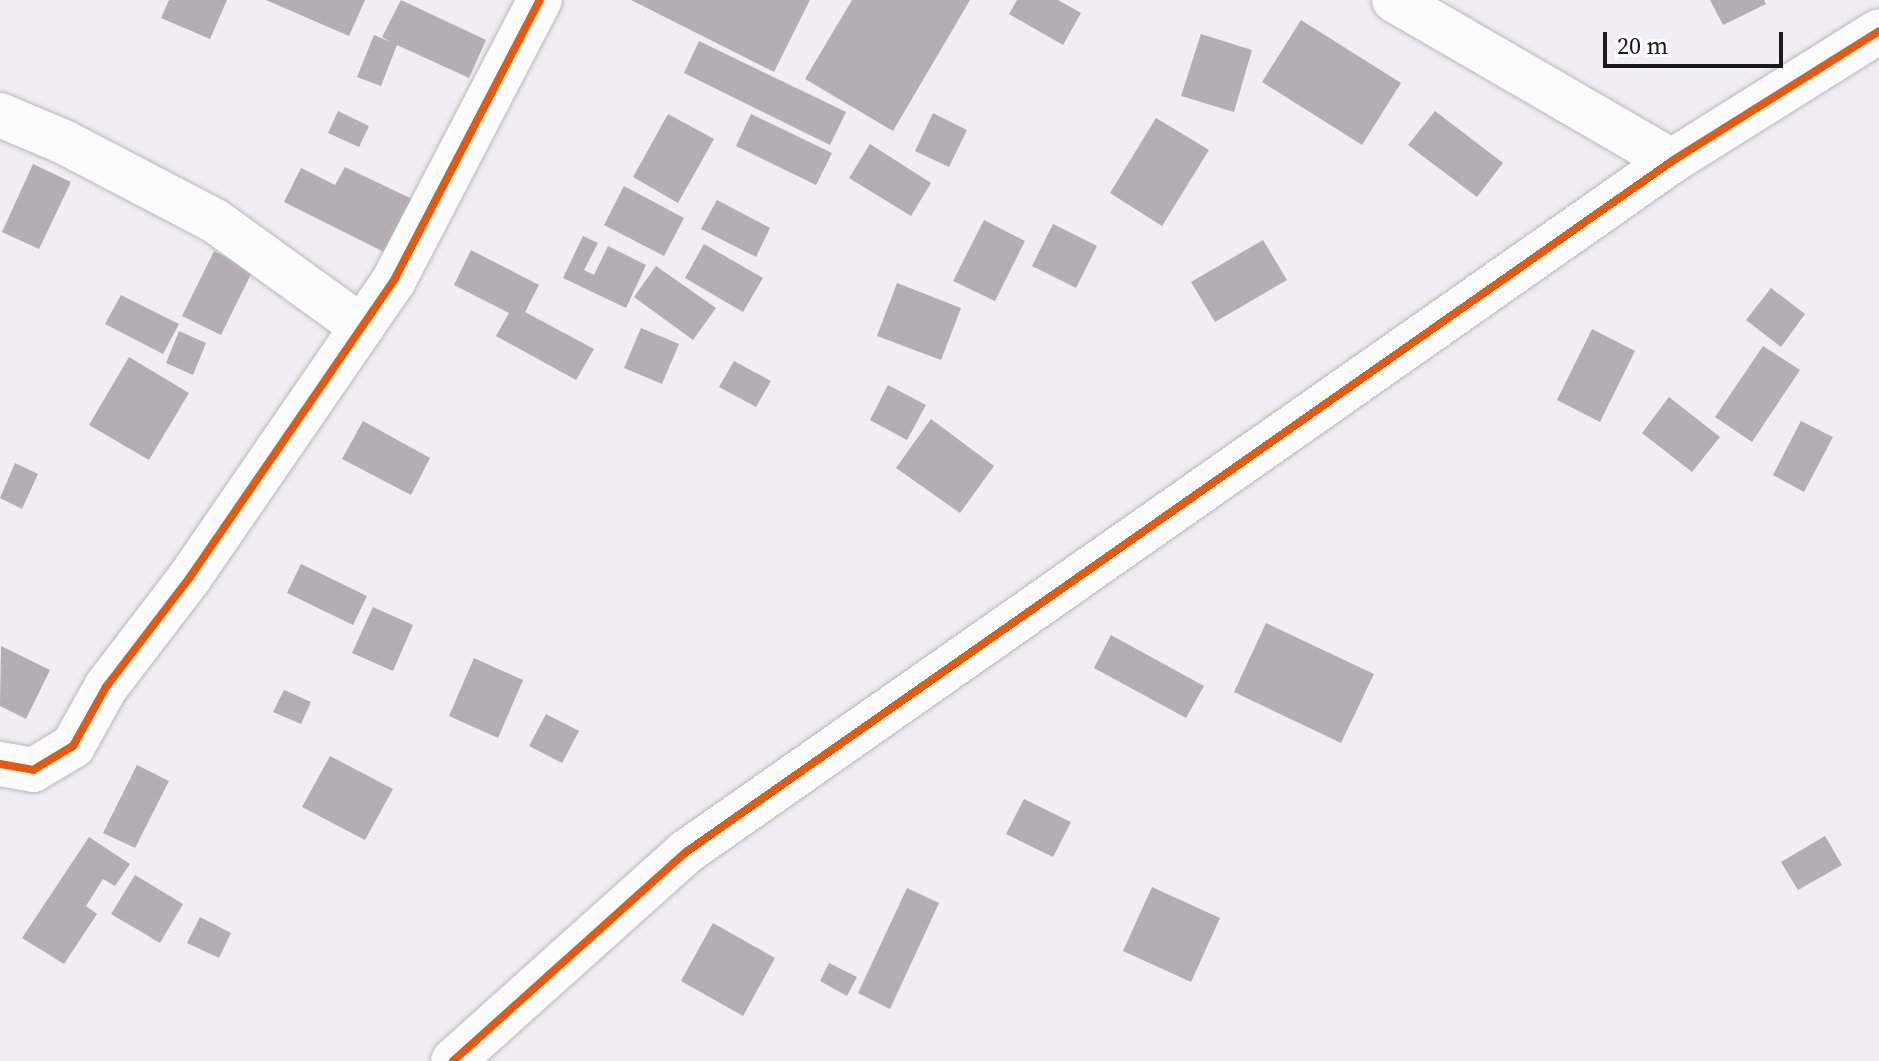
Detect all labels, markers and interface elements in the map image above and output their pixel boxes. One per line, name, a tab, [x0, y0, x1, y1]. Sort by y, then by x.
scale bar	[1607, 16, 1787, 66]
text: 20 m	[1617, 29, 1668, 62]

